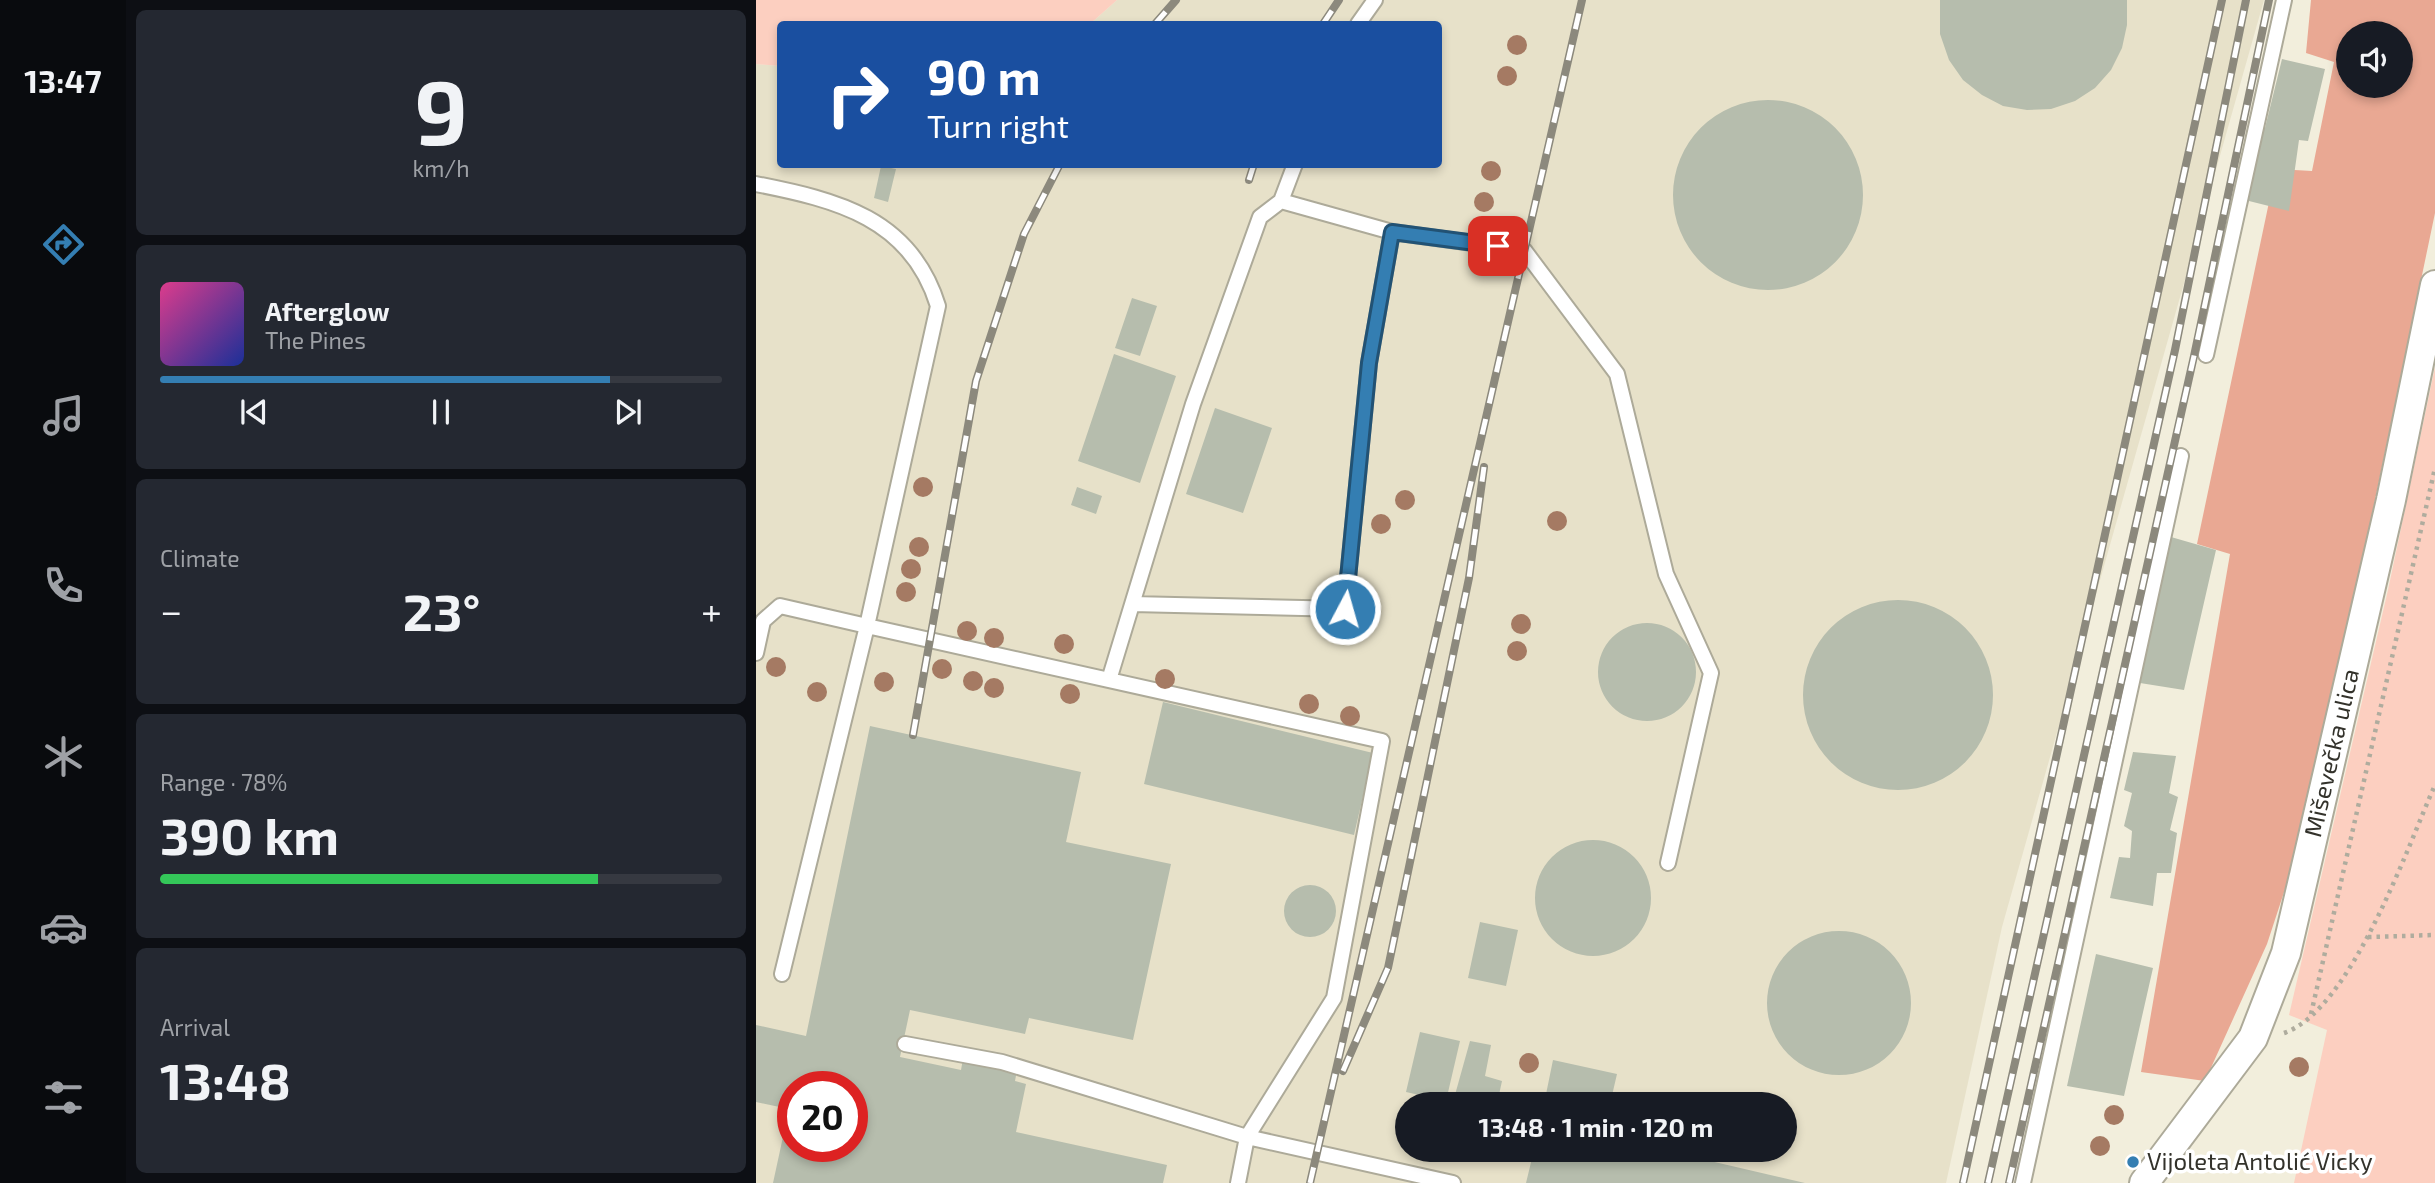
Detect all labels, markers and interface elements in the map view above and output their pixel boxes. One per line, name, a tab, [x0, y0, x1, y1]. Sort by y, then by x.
map controls	[2336, 21, 2413, 98]
button: sound	[2336, 21, 2413, 98]
text: 90 m	[927, 46, 1041, 105]
icon: right	[812, 49, 903, 140]
text: 9	[414, 54, 468, 163]
text: 13:47	[24, 61, 102, 99]
text: Turn right	[927, 106, 1069, 144]
text: km/h	[412, 154, 470, 182]
pin	[1468, 216, 1528, 276]
icon: directions	[39, 220, 88, 269]
icon: arrive	[1479, 227, 1517, 265]
text: Afterglow	[265, 295, 390, 326]
text: The Pines	[265, 326, 366, 354]
icon: music	[39, 391, 88, 440]
icon: previous	[235, 393, 273, 431]
icon: pause	[422, 393, 460, 431]
icon: next	[609, 393, 647, 431]
text: Climate	[160, 544, 240, 572]
icon: phone	[39, 561, 88, 610]
position arrow	[1308, 572, 1382, 646]
text: 23°	[403, 579, 480, 641]
text: −	[160, 587, 182, 633]
text: +	[701, 587, 722, 633]
street label: Miševečka ulica	[2297, 666, 2364, 840]
icon: climate	[39, 732, 88, 781]
text: Range · 78%	[160, 768, 287, 796]
text: 390 km	[160, 803, 339, 865]
icon: car	[39, 903, 88, 952]
text: Arrival	[160, 1013, 230, 1041]
text: 13:48	[160, 1048, 291, 1110]
speed limit sign: 20	[777, 1071, 868, 1162]
icon: filters	[39, 1073, 88, 1122]
text: 13:48 · 1 min · 120 m	[1479, 1111, 1713, 1142]
place label: Vijoleta Antolić Vicky	[2147, 1146, 2373, 1175]
marker: Vijoleta Antolić Vicky	[2125, 1154, 2141, 1170]

